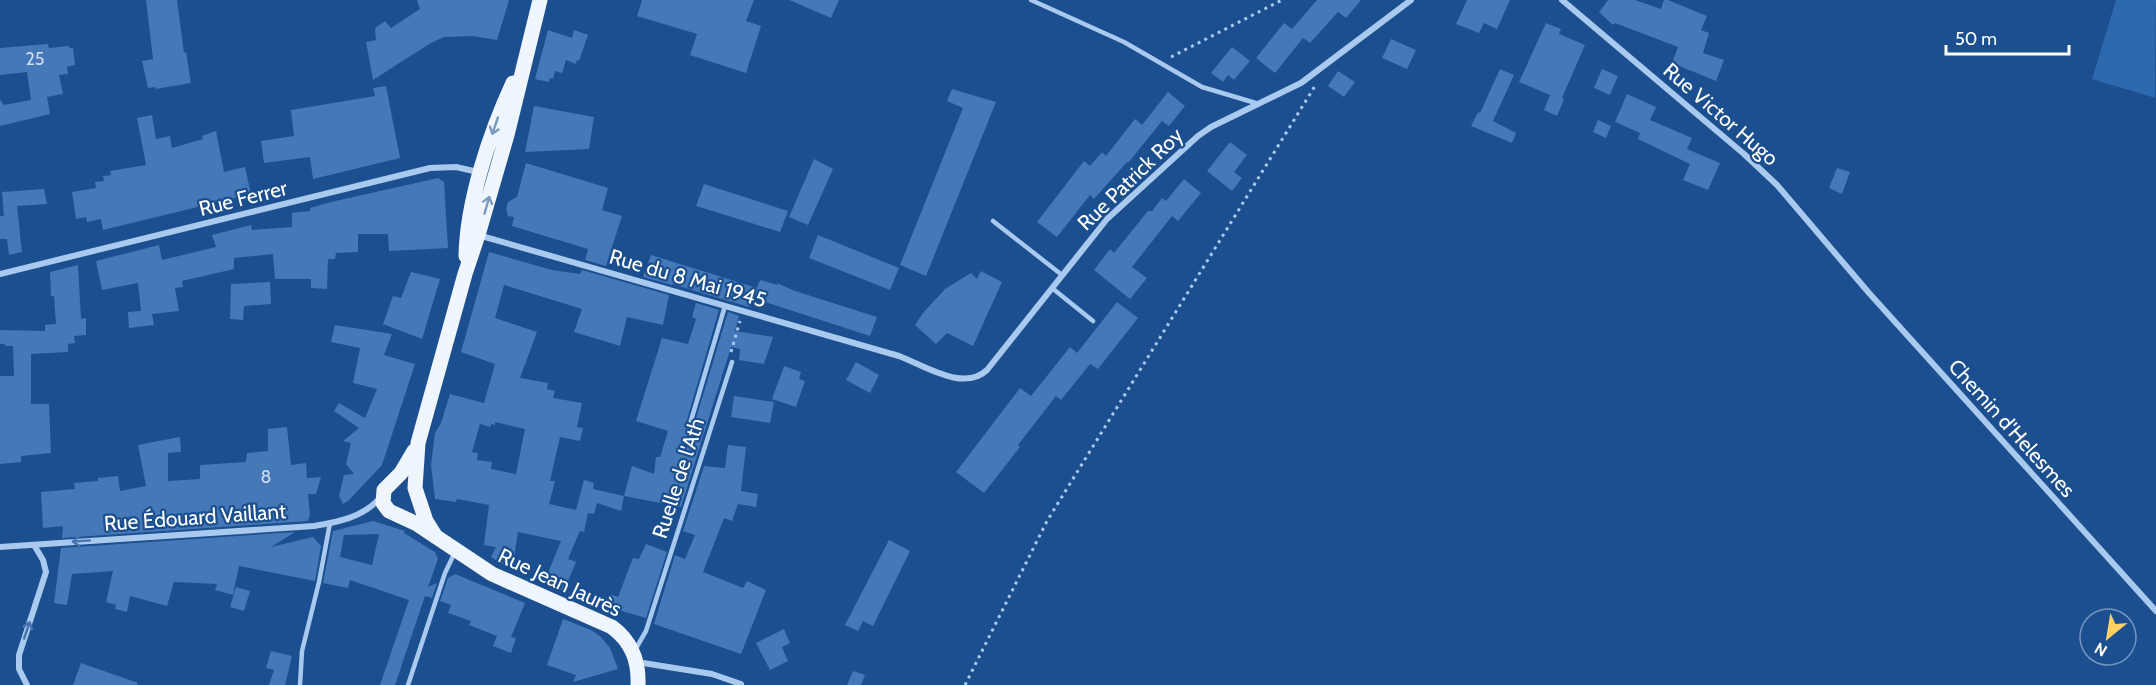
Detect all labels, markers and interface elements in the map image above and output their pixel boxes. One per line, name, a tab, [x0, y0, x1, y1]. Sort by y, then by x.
scale bar	[1946, 18, 2069, 56]
text: 50 m	[1955, 28, 1997, 50]
house number: 25	[25, 48, 45, 70]
street label: Rue Victor Hugo	[1658, 57, 1784, 171]
one-way arrow	[488, 116, 499, 135]
street label: Rue Patrick Roy	[1072, 122, 1188, 235]
street label: Rue Ferrer	[196, 175, 290, 221]
one-way arrow	[482, 196, 493, 215]
street label: Rue du 8 Mai 1945	[607, 244, 769, 312]
street label: Chemin d'Helesmes	[1943, 354, 2081, 502]
street label: Ruelle de l'Ath	[647, 415, 709, 541]
house number: 8	[261, 466, 271, 488]
street label: Rue Édouard Vaillant	[103, 498, 287, 536]
one-way arrow	[72, 536, 92, 547]
street label: Rue Jean Jaurès	[494, 543, 626, 622]
north arrow	[2078, 607, 2138, 667]
one-way arrow	[22, 621, 33, 640]
text: N	[2091, 639, 2110, 661]

